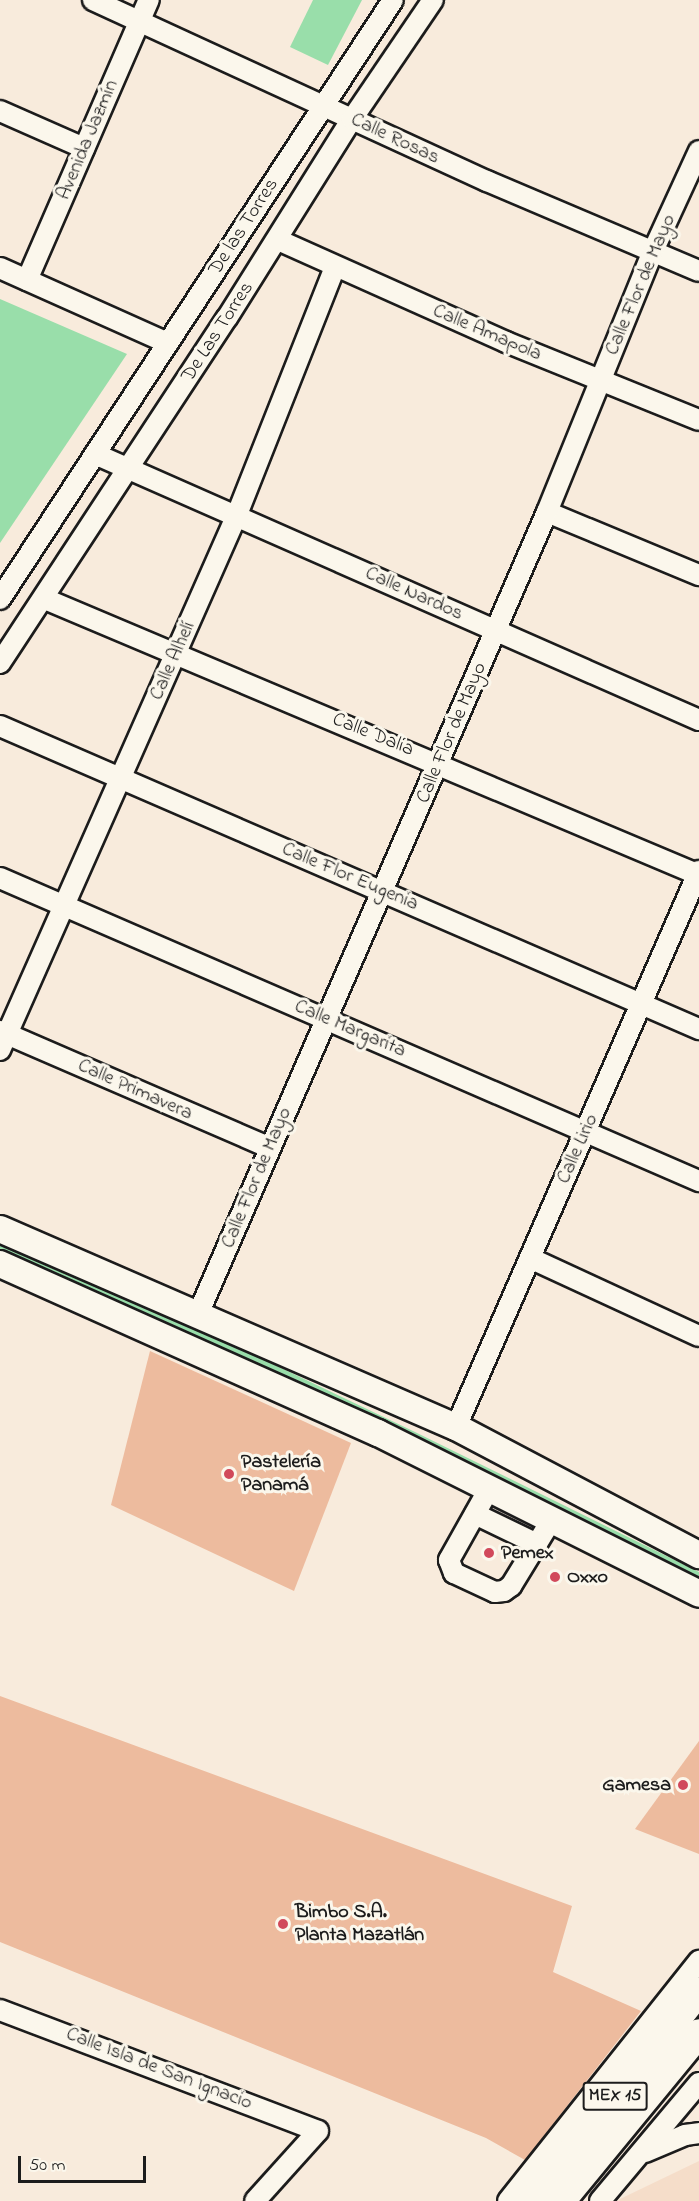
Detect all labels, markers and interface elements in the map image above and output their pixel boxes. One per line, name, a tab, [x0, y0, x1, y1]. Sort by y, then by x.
street label: Avenida Jazmín	[52, 76, 124, 204]
street label: Calle Rosas	[347, 108, 443, 170]
street label: De las Torres	[204, 174, 284, 280]
street label: Calle Flor de Mayo	[601, 211, 681, 359]
street label: De Las Torres	[177, 277, 259, 387]
street label: Calle Amapola	[429, 299, 545, 367]
street label: Calle Nardos	[361, 562, 467, 626]
street label: Calle Alhelí	[145, 618, 201, 704]
street label: Calle Flor de Mayo	[412, 659, 492, 807]
street label: Calle Dalia	[329, 708, 417, 762]
street label: Calle Flor Eugenia	[278, 837, 422, 917]
street label: Calle Margarita	[291, 995, 409, 1063]
street label: Calle Primavera	[74, 1054, 196, 1126]
street label: Calle Flor de Mayo	[217, 1104, 297, 1252]
street label: Calle Lirio	[552, 1110, 604, 1188]
place label: Pastelería Panamá	[241, 1450, 321, 1497]
marker: Pastelería Panamá	[222, 1467, 236, 1481]
place label: Pemex	[501, 1541, 554, 1565]
marker: Pemex	[482, 1546, 496, 1560]
place label: Oxxo	[567, 1565, 608, 1589]
marker: Oxxo	[548, 1570, 562, 1584]
place label: Gamesa	[602, 1773, 671, 1797]
marker: Gamesa	[676, 1778, 690, 1792]
place label: Bimbo S.A. Planta Mazatlán	[295, 1900, 424, 1947]
marker: Bimbo S.A. Planta Mazatlán	[276, 1917, 290, 1931]
street label: Calle Isla de San Ignacio	[63, 2022, 255, 2116]
road number: MEX 15	[582, 2081, 648, 2111]
scale bar	[21, 2144, 148, 2182]
text: 50 m	[29, 2153, 66, 2179]

